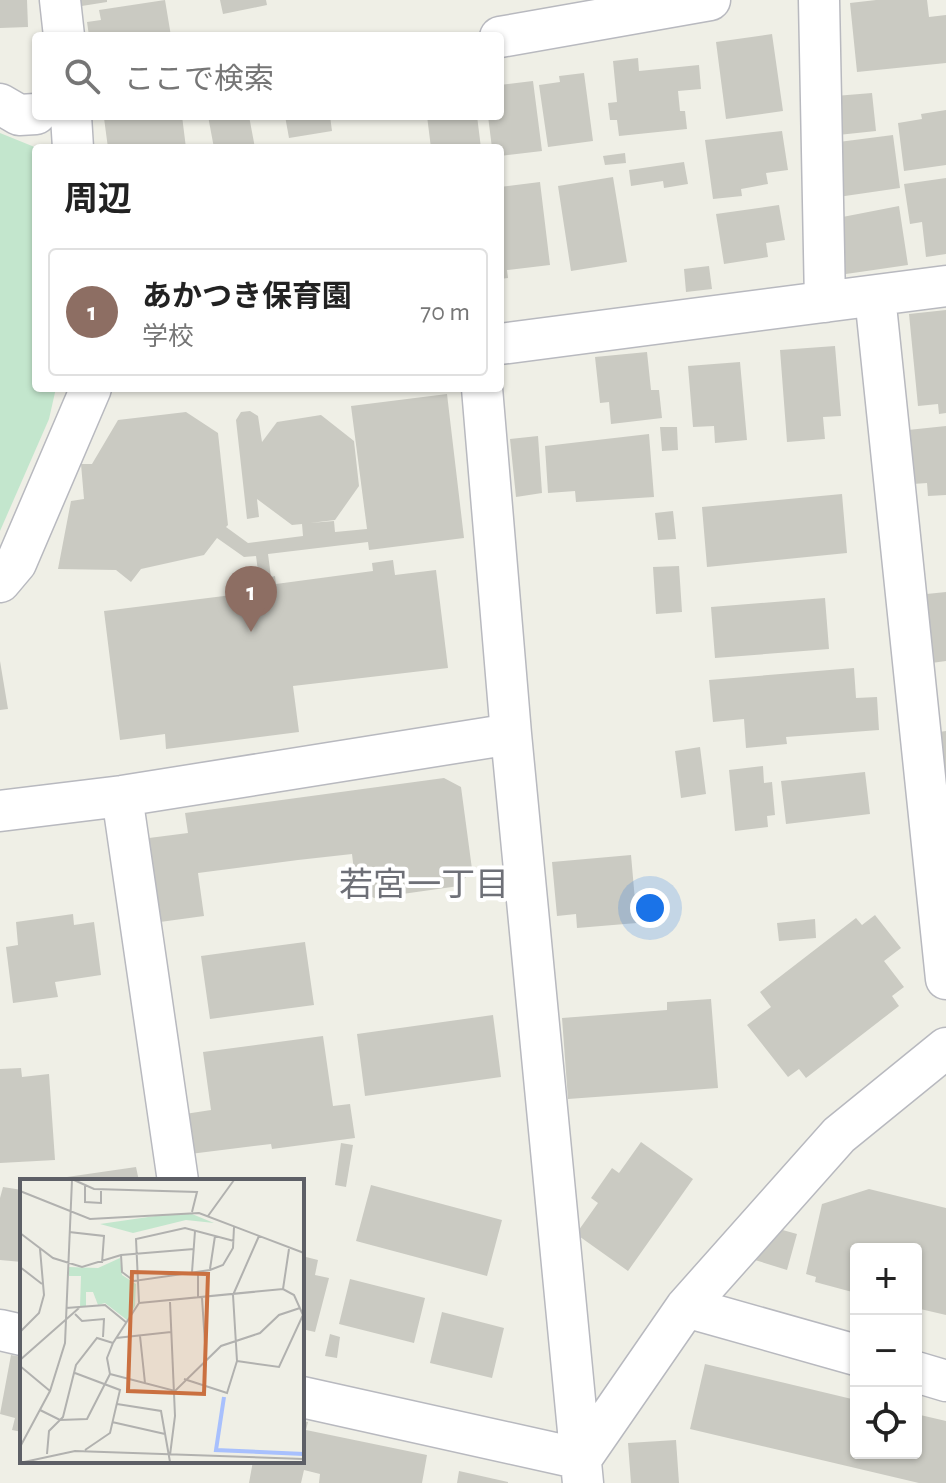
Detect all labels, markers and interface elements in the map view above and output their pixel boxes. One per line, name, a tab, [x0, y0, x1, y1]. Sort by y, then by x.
search box	[32, 32, 504, 120]
icon: search	[60, 54, 104, 98]
text: ここで検索	[124, 65, 274, 95]
text: 周辺	[64, 183, 132, 217]
text: あかつき保育園	[142, 282, 352, 312]
text: 1	[87, 299, 97, 325]
text: 70 m	[420, 299, 470, 325]
text: 学校	[142, 324, 194, 350]
pin: 1	[225, 566, 277, 632]
district label: 若宮一丁目	[339, 867, 509, 903]
your location	[630, 888, 670, 928]
inset map	[20, 1179, 304, 1463]
map controls	[850, 1243, 922, 1459]
button: +	[850, 1243, 922, 1315]
button: −	[850, 1315, 922, 1387]
button: locate	[850, 1387, 922, 1459]

